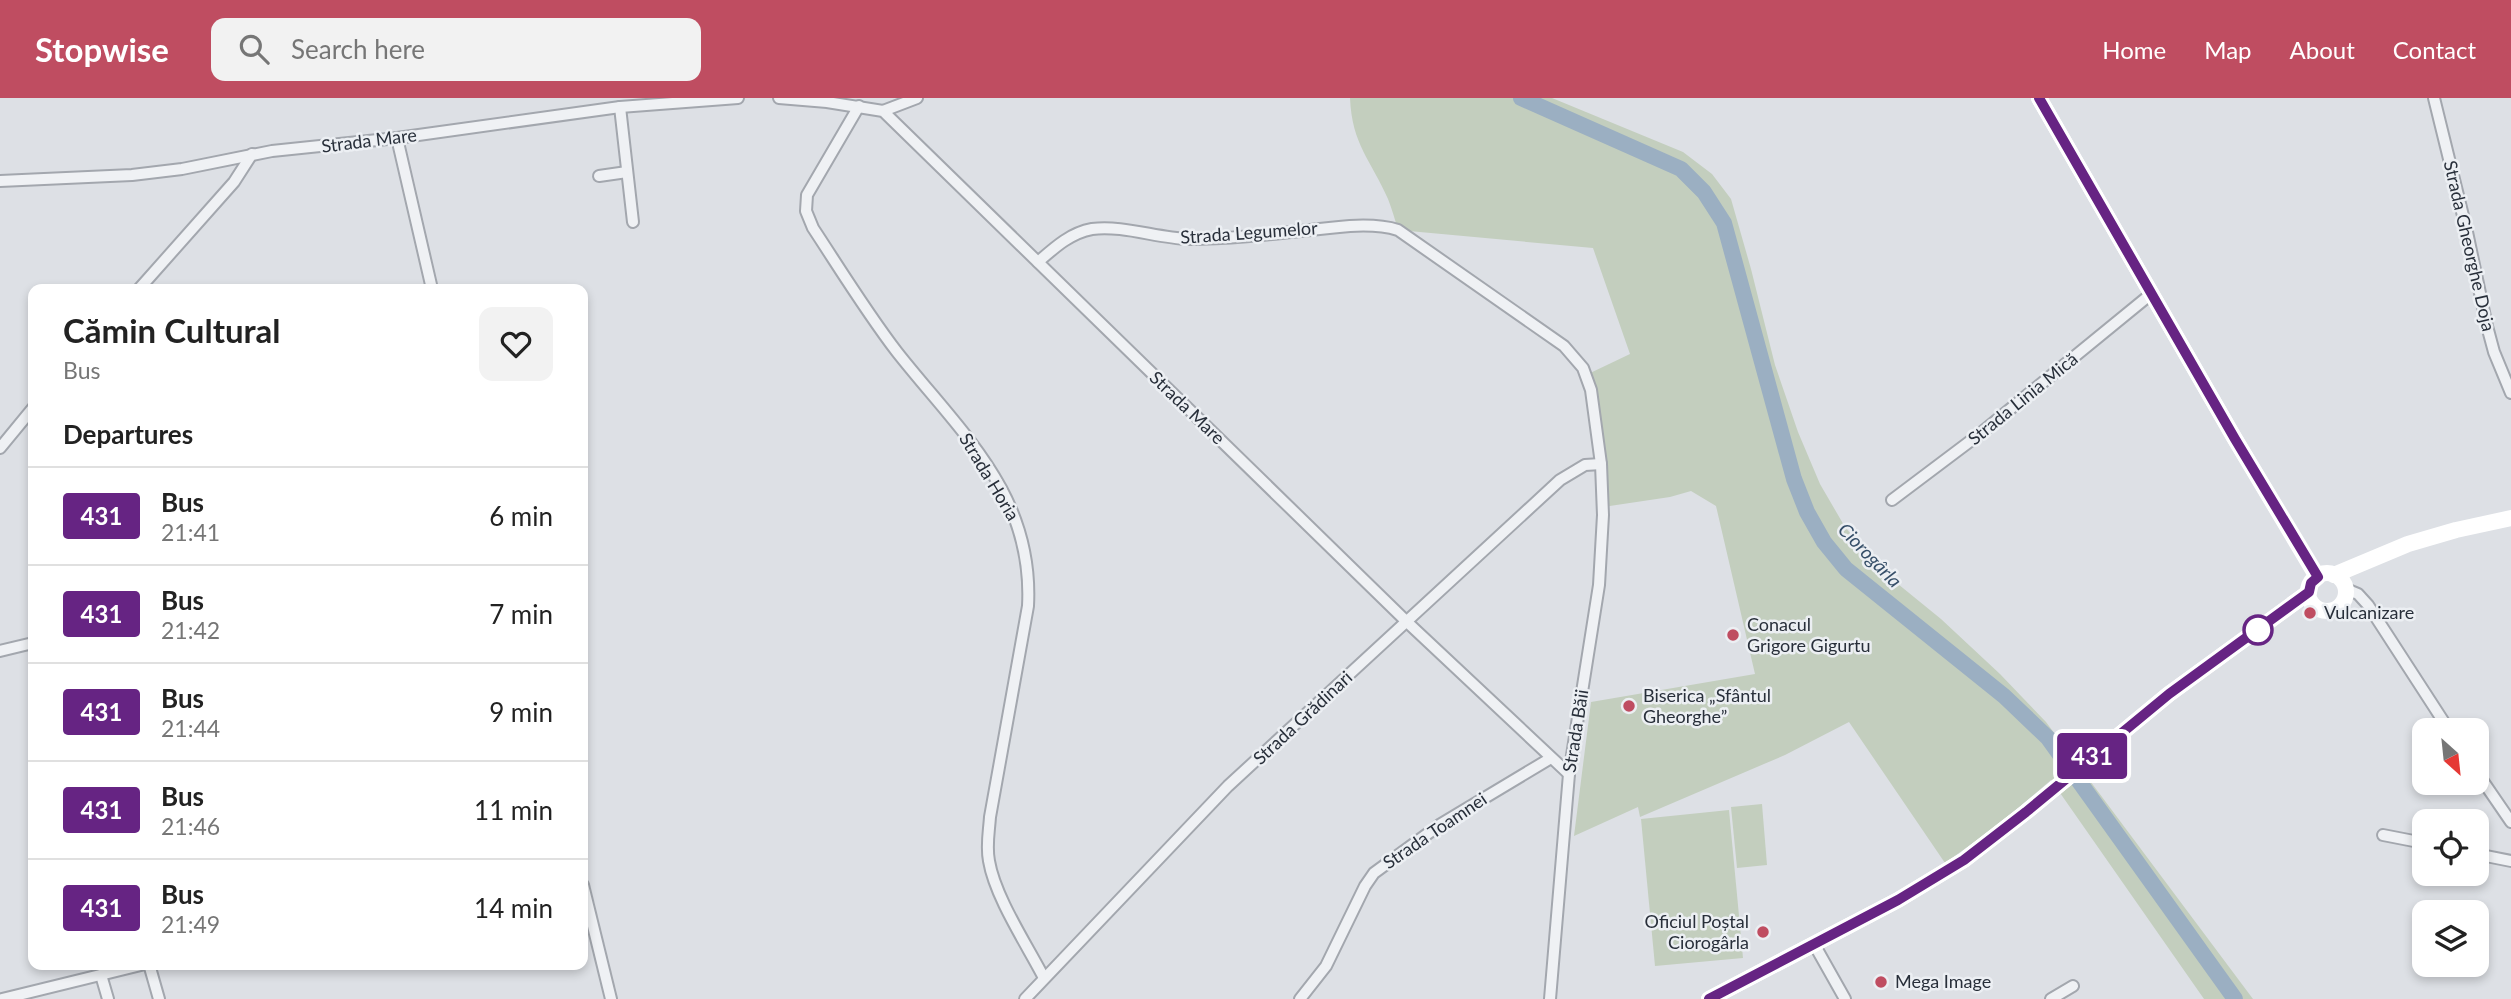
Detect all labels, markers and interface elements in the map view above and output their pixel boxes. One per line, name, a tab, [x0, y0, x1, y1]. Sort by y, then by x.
search box	[211, 18, 701, 81]
text: Stopwise	[35, 29, 169, 69]
icon: search	[235, 30, 273, 68]
text: Search here	[291, 33, 425, 65]
text: Home	[2102, 35, 2166, 64]
text: Map	[2204, 35, 2252, 64]
text: About	[2290, 35, 2355, 64]
text: Contact	[2393, 35, 2476, 64]
street label: Strada Mare	[320, 123, 418, 157]
street label: Strada Gheorghe Doja	[2440, 158, 2500, 333]
street label: Strada Legumelor	[1180, 216, 1319, 248]
button: heart	[479, 307, 553, 381]
text: Cămin Cultural	[63, 310, 281, 350]
street label: Strada Linia Mică	[1963, 347, 2082, 449]
text: Bus	[63, 356, 100, 384]
street label: Strada Mare	[1146, 366, 1230, 448]
text: Departures	[63, 418, 193, 450]
street label: Strada Horia	[955, 429, 1025, 524]
text: Bus	[161, 486, 204, 518]
text: 6 min	[489, 500, 553, 532]
text: 431	[81, 501, 122, 530]
water label: Ciorogârla	[1834, 517, 1907, 592]
text: 21:41	[161, 518, 220, 546]
text: Bus	[161, 584, 204, 616]
text: 7 min	[489, 598, 553, 630]
text: 431	[81, 599, 122, 628]
place label: Vulcanizare	[2324, 601, 2414, 623]
marker: Vulcanizare	[2302, 605, 2318, 621]
place label: Conacul Grigore Gigurtu	[1747, 613, 1870, 656]
unlabelled marker	[2243, 615, 2273, 645]
text: 21:42	[161, 616, 220, 644]
marker: Conacul Grigore Gigurtu	[1725, 627, 1741, 643]
street label: Strada Grădinari	[1248, 666, 1356, 769]
text: Bus	[161, 682, 204, 714]
place label: Biserica „Sfântul Gheorghe”	[1643, 684, 1771, 727]
street label: Strada Băii	[1558, 688, 1592, 774]
text: 9 min	[489, 696, 553, 728]
text: 431	[81, 697, 122, 726]
marker: Biserica „Sfântul Gheorghe”	[1621, 698, 1637, 714]
text: 21:44	[161, 714, 220, 742]
north arrow	[2412, 718, 2488, 794]
map controls	[2412, 718, 2489, 977]
line badge: 431	[2052, 733, 2132, 779]
text: 431	[2071, 741, 2113, 770]
text: Bus	[161, 780, 204, 812]
street label: Strada Toamnei	[1378, 787, 1491, 873]
text: 11 min	[474, 794, 553, 826]
text: 431	[81, 795, 122, 824]
button: locate	[2412, 809, 2489, 886]
text: 21:46	[161, 812, 220, 840]
text: Bus	[161, 878, 204, 910]
text: 14 min	[474, 892, 553, 924]
text: 431	[81, 893, 122, 922]
button: layers	[2412, 900, 2489, 977]
text: 21:49	[161, 910, 220, 938]
place label: Oficiul Poștal Ciorogârla	[1645, 910, 1749, 953]
marker: Oficiul Poștal Ciorogârla	[1755, 924, 1771, 940]
place label: Mega Image	[1895, 970, 1991, 992]
marker: Mega Image	[1873, 974, 1889, 990]

